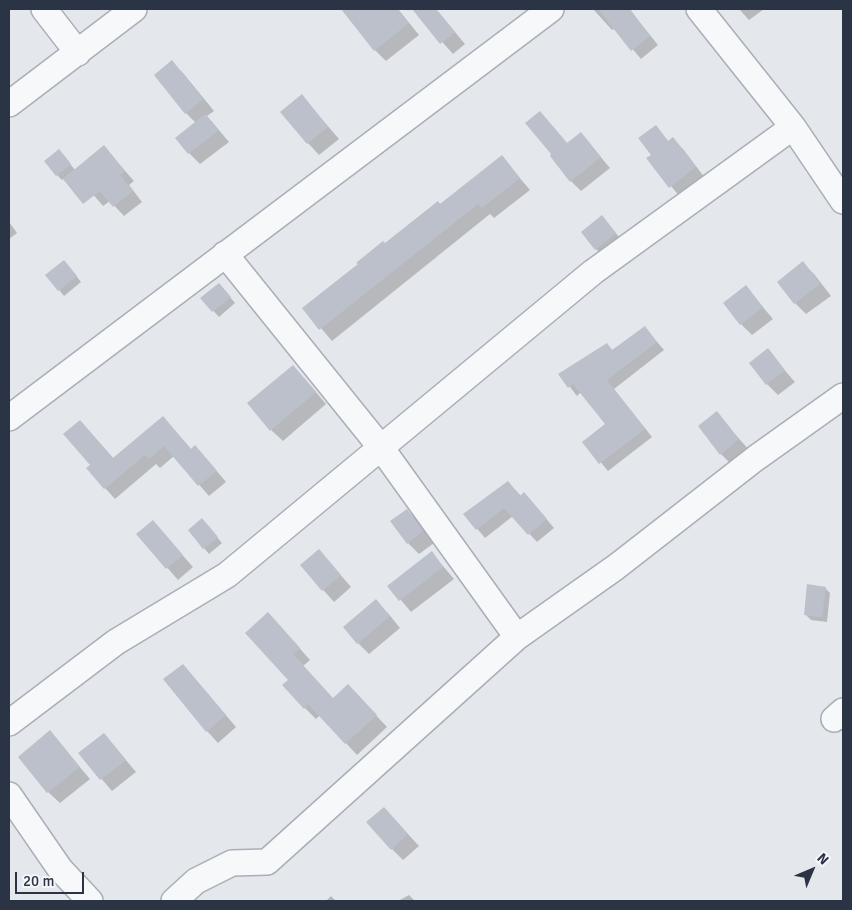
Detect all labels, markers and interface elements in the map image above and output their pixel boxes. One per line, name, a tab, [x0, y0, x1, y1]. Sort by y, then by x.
north arrow	[787, 845, 837, 895]
text: N	[814, 850, 832, 868]
scale bar	[18, 862, 86, 894]
text: 20 m	[23, 872, 54, 890]

